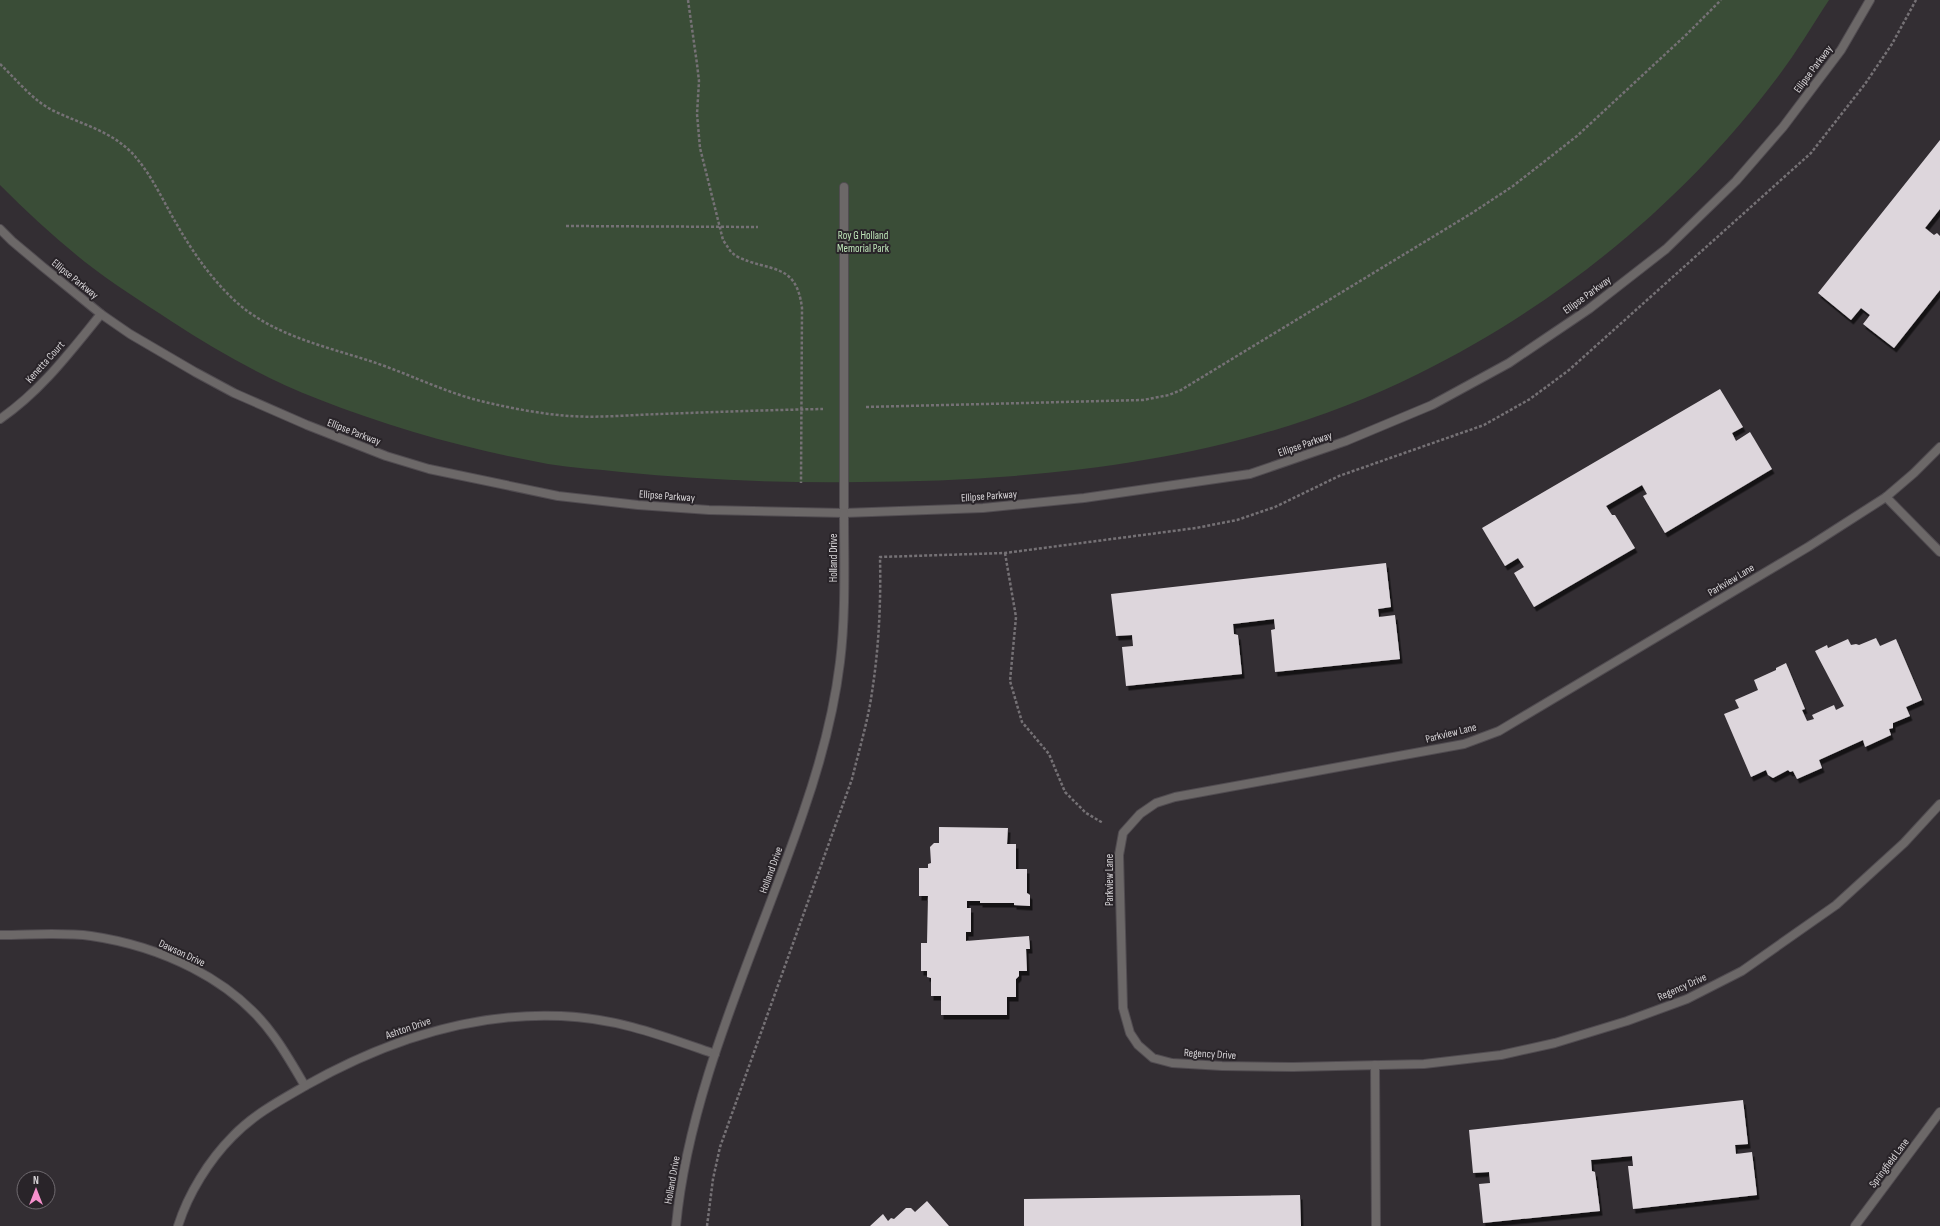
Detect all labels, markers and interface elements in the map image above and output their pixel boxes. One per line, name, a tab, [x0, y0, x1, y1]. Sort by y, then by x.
street label: Ellipse Parkway	[1791, 42, 1836, 95]
park label: Roy G Holland Memorial Park	[837, 229, 890, 255]
street label: Ellipse Parkway	[49, 256, 101, 302]
street label: Ellipse Parkway	[1560, 273, 1614, 317]
street label: Kenetta Court	[23, 338, 68, 386]
street label: Ellipse Parkway	[325, 416, 383, 448]
street label: Ellipse Parkway	[1276, 428, 1334, 459]
street label: Ellipse Parkway	[639, 488, 696, 504]
street label: Ellipse Parkway	[961, 488, 1018, 504]
street label: Holland Drive	[827, 534, 840, 582]
street label: Parkview Lane	[1705, 561, 1757, 599]
street label: Parkview Lane	[1424, 720, 1478, 746]
street label: Holland Drive	[757, 845, 785, 895]
street label: Parkview Lane	[1103, 854, 1116, 906]
street label: Dawson Drive	[157, 937, 207, 969]
street label: Regency Drive	[1655, 970, 1709, 1004]
street label: Ashton Drive	[383, 1014, 432, 1042]
street label: Regency Drive	[1184, 1046, 1236, 1062]
street label: Springfield Lane	[1866, 1136, 1912, 1190]
street label: Holland Drive	[661, 1155, 683, 1205]
north arrow	[16, 1170, 56, 1210]
text: N	[33, 1174, 39, 1187]

